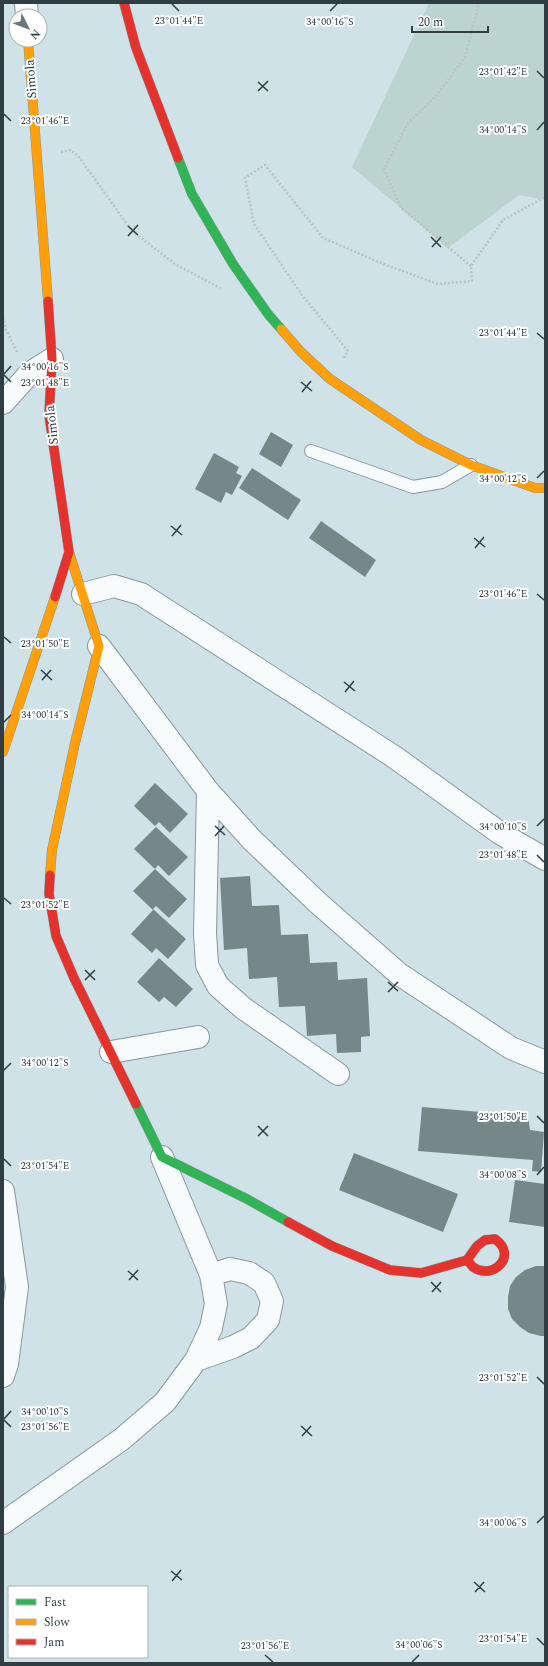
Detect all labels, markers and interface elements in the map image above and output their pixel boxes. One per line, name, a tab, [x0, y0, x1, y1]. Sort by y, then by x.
north arrow	[8, 8, 48, 48]
scale bar	[412, 8, 488, 34]
text: 23°01'44"E	[155, 13, 203, 29]
text: 20 m	[418, 13, 443, 32]
text: 34°00'16"S	[306, 14, 354, 30]
text: N	[26, 25, 44, 43]
street label: Simola	[20, 58, 42, 99]
text: 23°01'42"E	[479, 64, 527, 80]
text: 23°01'46"E	[21, 113, 69, 129]
text: 34°00'14"S	[479, 122, 527, 138]
text: 23°01'44"E	[479, 325, 527, 341]
text: 34°00'16"S	[21, 359, 69, 375]
text: 23°01'48"E	[21, 375, 69, 391]
street label: Simola	[40, 404, 64, 446]
text: 34°00'12"S	[479, 471, 527, 487]
text: 23°01'46"E	[479, 586, 527, 602]
text: 23°01'50"E	[21, 636, 69, 652]
text: 34°00'14"S	[21, 707, 69, 723]
text: 34°00'10"S	[479, 819, 527, 835]
text: 23°01'48"E	[479, 847, 527, 863]
text: 23°01'52"E	[21, 897, 69, 913]
text: 34°00'12"S	[21, 1055, 69, 1071]
text: 23°01'50"E	[479, 1109, 527, 1125]
text: 23°01'54"E	[21, 1158, 69, 1174]
text: 34°00'08"S	[479, 1167, 527, 1183]
text: 23°01'52"E	[479, 1370, 527, 1386]
text: 34°00'10"S	[21, 1404, 69, 1420]
text: 23°01'56"E	[21, 1419, 69, 1435]
text: 34°00'06"S	[479, 1515, 527, 1531]
legend	[8, 1586, 148, 1658]
text: Fast	[44, 1593, 66, 1612]
text: Slow	[44, 1613, 70, 1632]
text: 23°01'54"E	[479, 1631, 527, 1647]
text: Jam	[44, 1633, 65, 1652]
text: 34°00'06"S	[395, 1637, 443, 1653]
text: 23°01'56"E	[241, 1638, 289, 1654]

